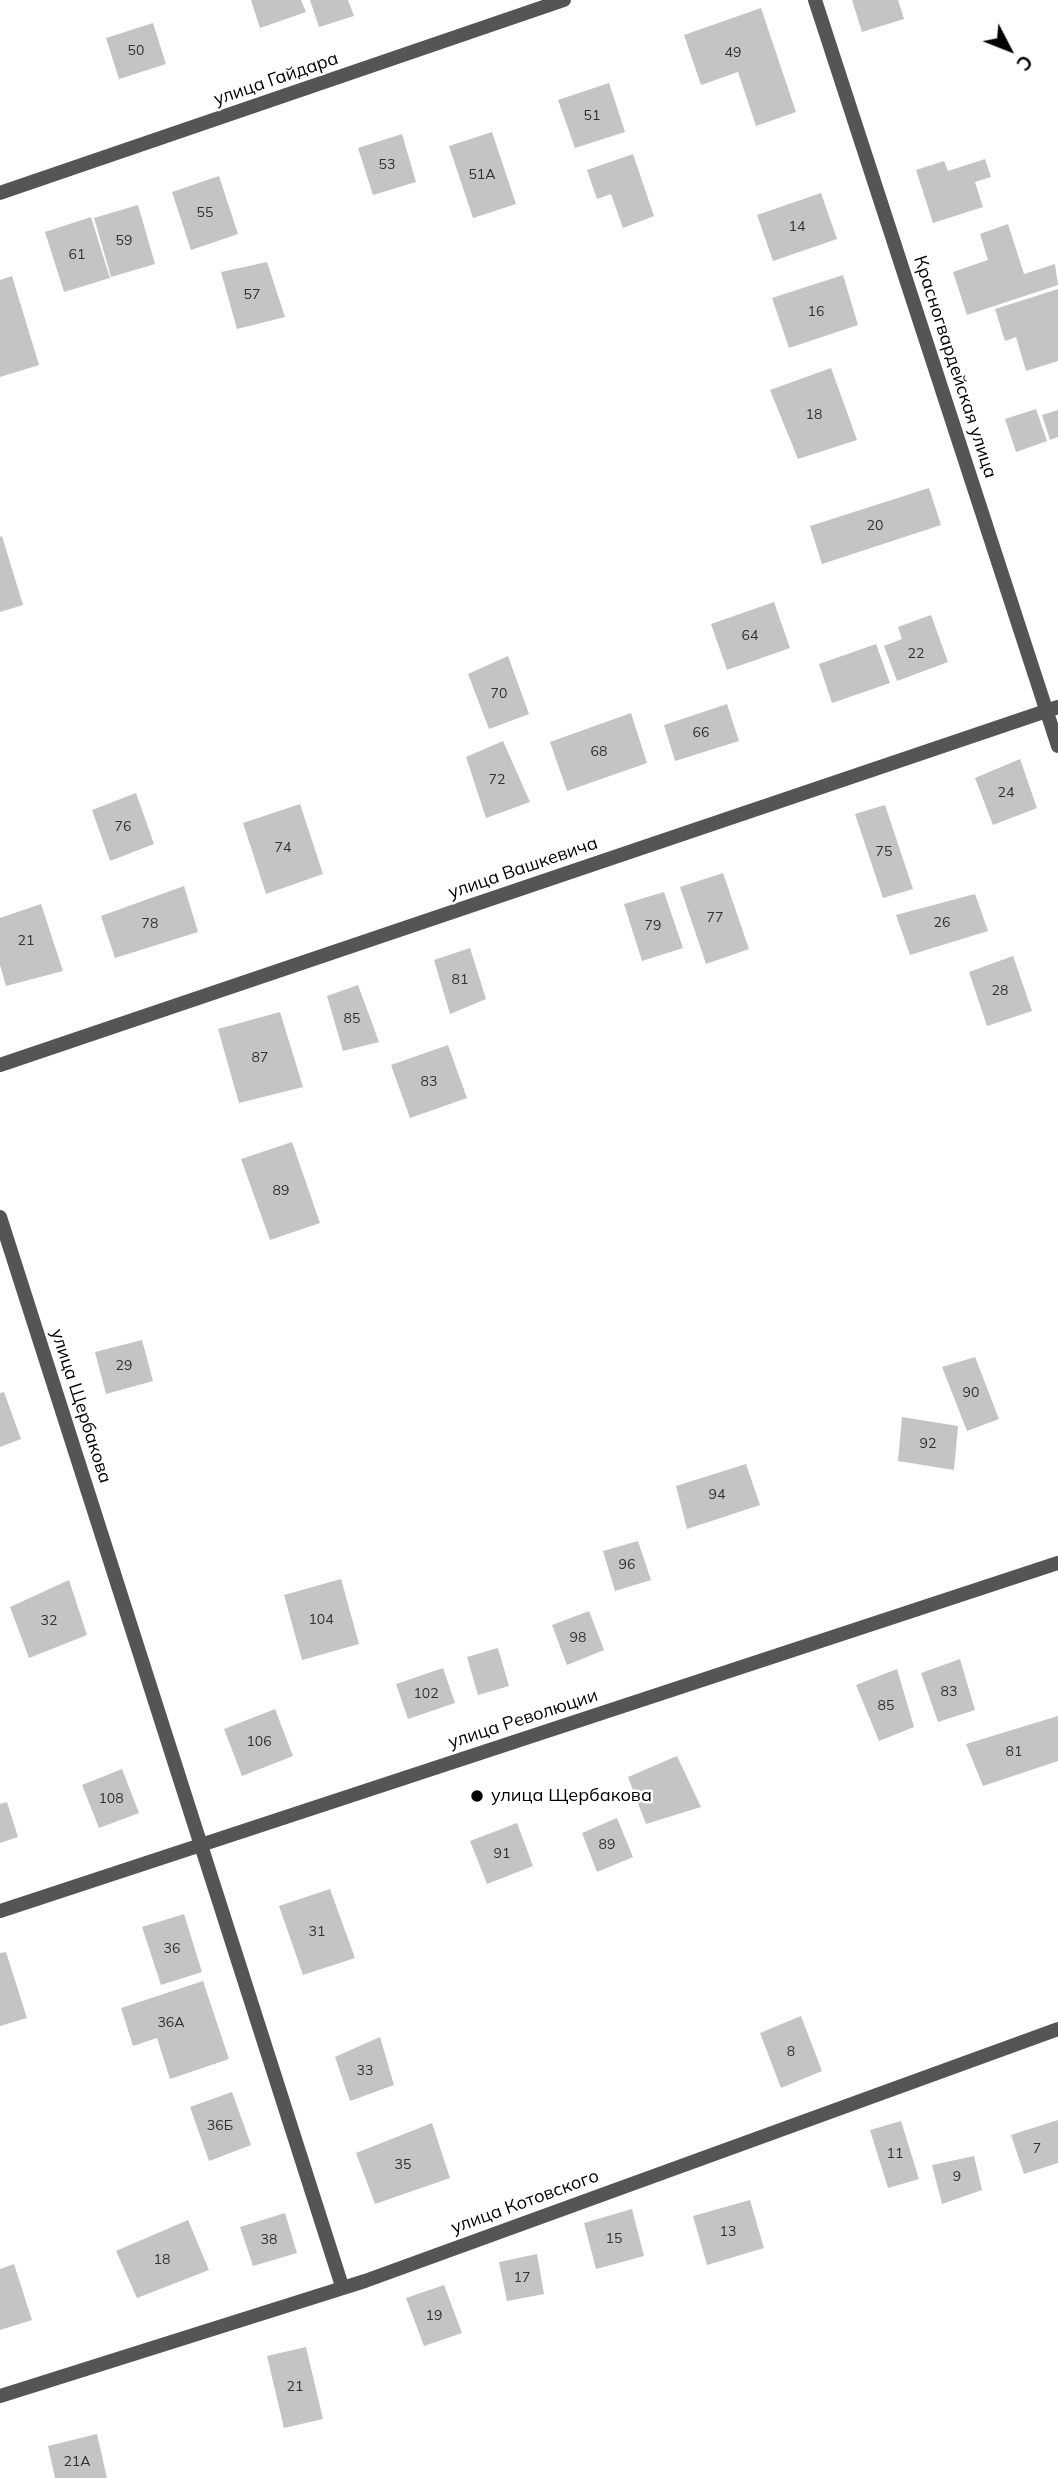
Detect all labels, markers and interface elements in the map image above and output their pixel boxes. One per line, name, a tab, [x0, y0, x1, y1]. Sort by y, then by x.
north arrow	[974, 14, 1044, 84]
house number: 50	[128, 43, 144, 59]
house number: 49	[725, 45, 741, 61]
street label: улица Гайдара	[211, 48, 341, 110]
text: С	[1011, 50, 1038, 76]
house number: 51	[584, 108, 600, 124]
house number: 53	[379, 157, 395, 173]
house number: 51А	[468, 167, 496, 183]
house number: 55	[197, 205, 213, 221]
house number: 14	[789, 219, 805, 235]
house number: 59	[116, 233, 132, 249]
house number: 61	[69, 247, 85, 263]
street label: Красногвардейская улица	[909, 253, 1001, 481]
house number: 57	[244, 287, 260, 303]
house number: 16	[808, 304, 824, 320]
house number: 18	[806, 407, 822, 423]
house number: 20	[867, 518, 883, 534]
house number: 64	[742, 628, 758, 644]
house number: 22	[908, 646, 924, 662]
house number: 70	[491, 686, 507, 702]
house number: 66	[693, 725, 709, 741]
house number: 68	[591, 744, 607, 760]
house number: 72	[489, 772, 505, 788]
house number: 24	[998, 785, 1014, 801]
house number: 76	[115, 819, 131, 835]
street label: улица Вашкевича	[445, 832, 601, 904]
house number: 74	[275, 840, 291, 856]
house number: 75	[876, 844, 892, 860]
house number: 77	[707, 910, 723, 926]
house number: 26	[934, 915, 950, 931]
house number: 78	[142, 916, 158, 932]
house number: 79	[645, 918, 661, 934]
house number: 21	[18, 933, 34, 949]
house number: 81	[452, 972, 468, 988]
house number: 28	[992, 983, 1008, 999]
house number: 85	[344, 1011, 360, 1027]
house number: 87	[252, 1050, 268, 1066]
house number: 83	[421, 1074, 437, 1090]
house number: 89	[273, 1183, 289, 1199]
street label: улица Щербакова	[46, 1326, 116, 1486]
house number: 29	[116, 1358, 132, 1374]
house number: 90	[963, 1385, 979, 1401]
house number: 92	[920, 1436, 936, 1452]
house number: 94	[709, 1487, 725, 1503]
house number: 96	[619, 1557, 635, 1573]
house number: 104	[308, 1612, 334, 1628]
house number: 32	[41, 1613, 57, 1629]
house number: 98	[570, 1630, 586, 1646]
house number: 83	[941, 1684, 957, 1700]
street label: улица Революции	[445, 1685, 601, 1753]
house number: 102	[413, 1686, 439, 1702]
house number: 85	[878, 1698, 894, 1714]
house number: 106	[246, 1734, 272, 1750]
house number: 81	[1006, 1744, 1022, 1760]
place label: улица Щербакова	[491, 1785, 652, 1807]
marker: улица Щербакова	[469, 1788, 485, 1804]
house number: 108	[98, 1791, 124, 1807]
house number: 89	[599, 1837, 615, 1853]
house number: 91	[494, 1846, 510, 1862]
house number: 31	[309, 1924, 325, 1940]
house number: 36	[164, 1941, 180, 1957]
house number: 36А	[157, 2015, 185, 2031]
house number: 8	[787, 2044, 795, 2060]
house number: 33	[357, 2063, 373, 2079]
house number: 36Б	[207, 2118, 233, 2134]
house number: 7	[1033, 2141, 1041, 2157]
house number: 11	[887, 2146, 903, 2162]
house number: 35	[395, 2157, 411, 2173]
street label: улица Котовского	[448, 2165, 602, 2239]
house number: 9	[953, 2169, 961, 2185]
house number: 13	[720, 2224, 736, 2240]
house number: 15	[606, 2231, 622, 2247]
house number: 38	[261, 2232, 277, 2248]
house number: 18	[154, 2252, 170, 2268]
house number: 17	[514, 2270, 530, 2286]
house number: 19	[426, 2308, 442, 2324]
house number: 21	[287, 2379, 303, 2395]
house number: 21А	[63, 2454, 91, 2470]

